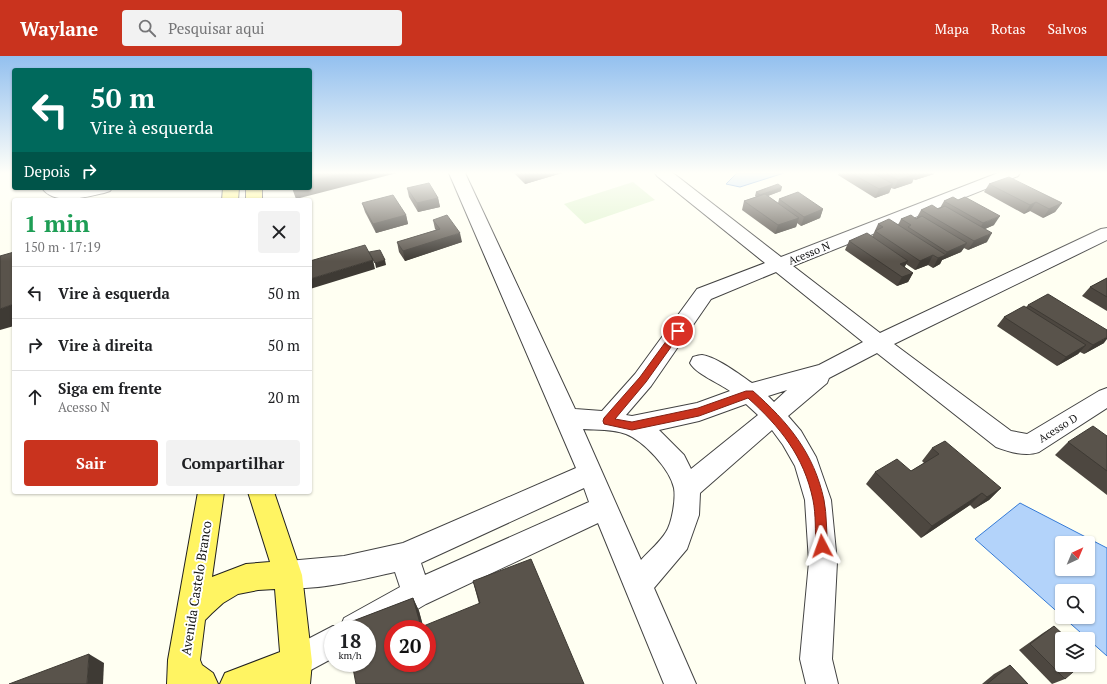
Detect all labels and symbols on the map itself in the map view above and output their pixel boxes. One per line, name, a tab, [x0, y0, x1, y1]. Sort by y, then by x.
street label: Acesso N	[786, 238, 832, 268]
pin	[661, 314, 695, 348]
street label: Acesso D	[1036, 410, 1080, 446]
street label: Avenida Castelo Branco	[176, 519, 216, 657]
position arrow	[801, 525, 843, 567]
north arrow	[1055, 536, 1095, 576]
speed limit sign: 20	[384, 620, 436, 672]

